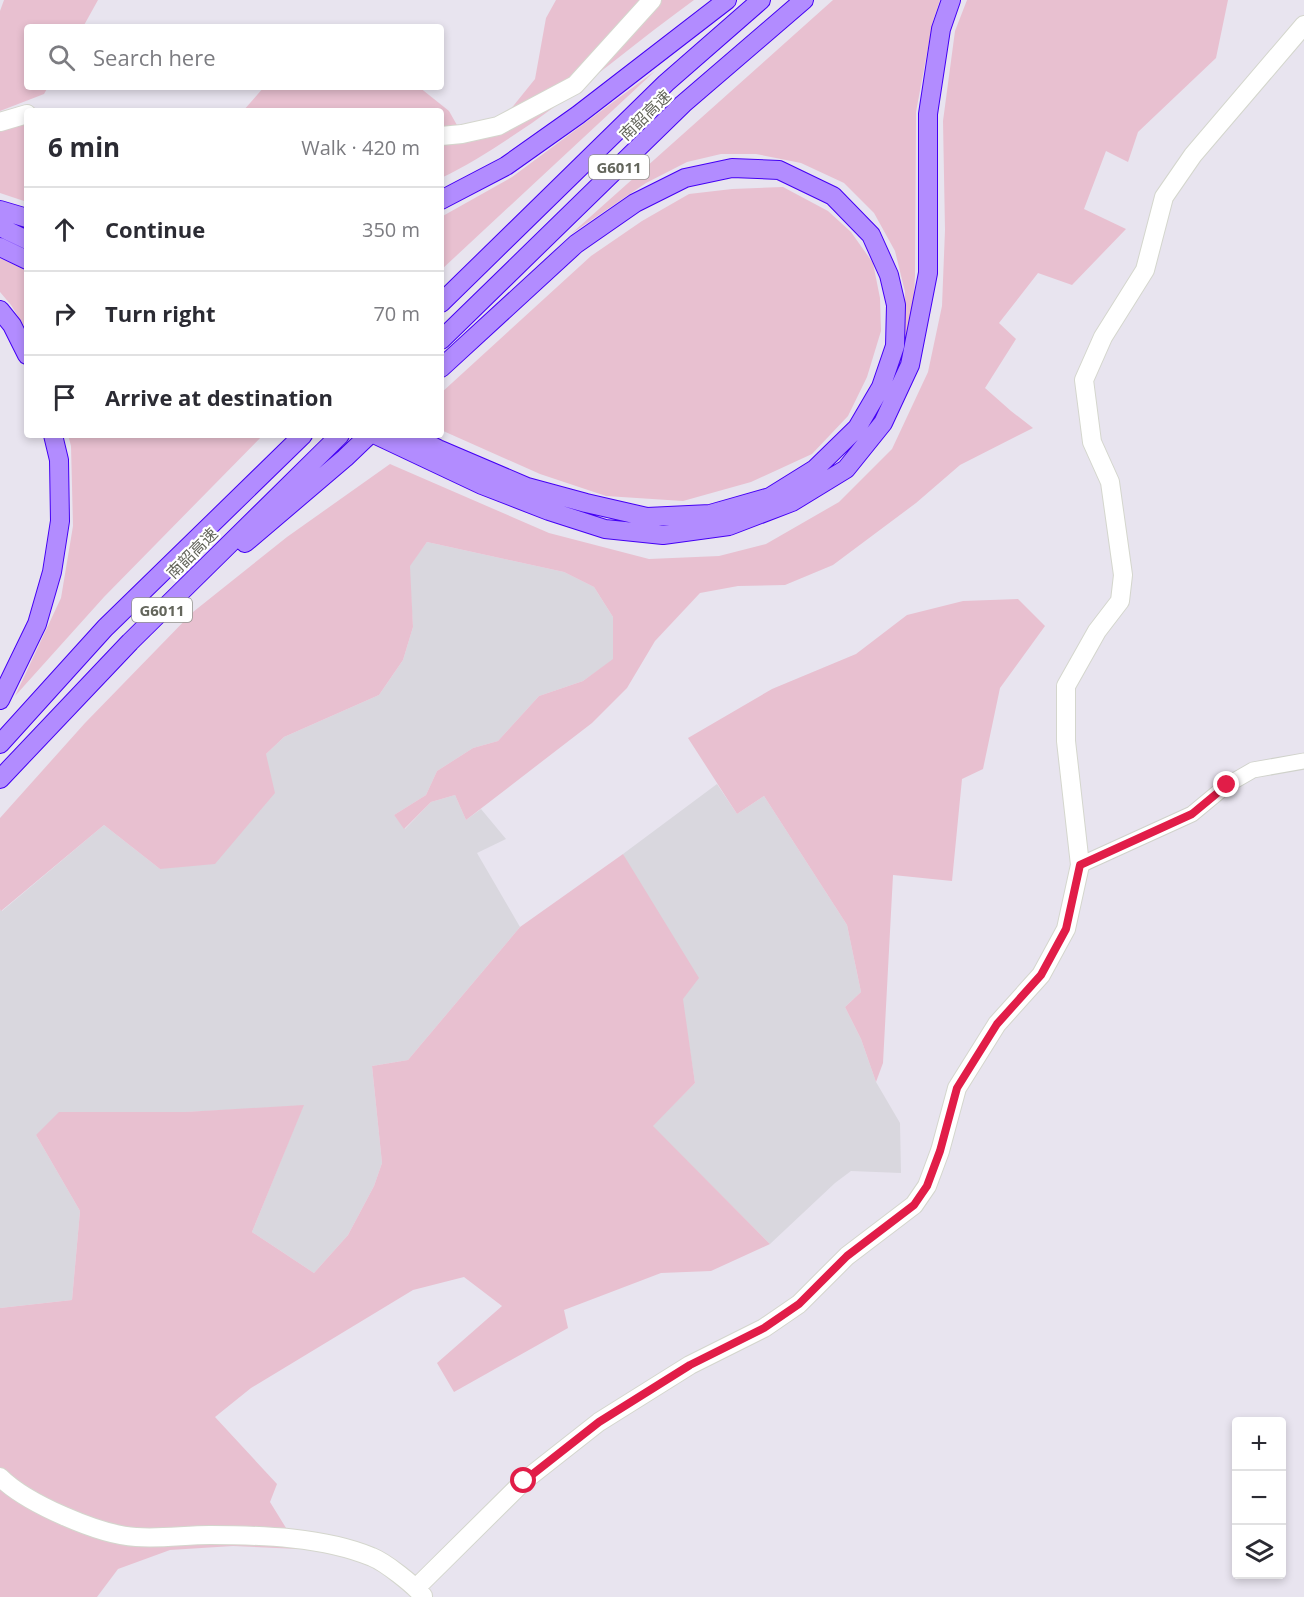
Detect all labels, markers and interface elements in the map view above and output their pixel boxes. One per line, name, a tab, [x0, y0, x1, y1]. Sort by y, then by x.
search box	[24, 24, 444, 90]
icon: search	[45, 41, 78, 74]
text: Search here	[93, 42, 216, 72]
street label: 南韶高速	[614, 85, 676, 145]
text: 6 min	[48, 129, 120, 165]
text: Walk · 420 m	[301, 134, 420, 161]
road number: G6011	[589, 155, 649, 179]
icon: ahead	[48, 213, 81, 246]
text: Continue	[105, 214, 205, 244]
text: 350 m	[362, 216, 420, 243]
icon: right	[48, 297, 81, 330]
text: Turn right	[105, 298, 216, 328]
text: 70 m	[373, 300, 420, 327]
icon: arrive	[48, 381, 81, 414]
text: Arrive at destination	[105, 382, 333, 412]
street label: 南韶高速	[162, 523, 222, 583]
road number: G6011	[132, 598, 192, 622]
route end	[1213, 771, 1239, 797]
map controls	[1232, 1417, 1286, 1579]
button: +	[1232, 1417, 1286, 1471]
route start	[510, 1467, 536, 1493]
button: −	[1232, 1471, 1286, 1525]
button: layers	[1232, 1525, 1286, 1579]

